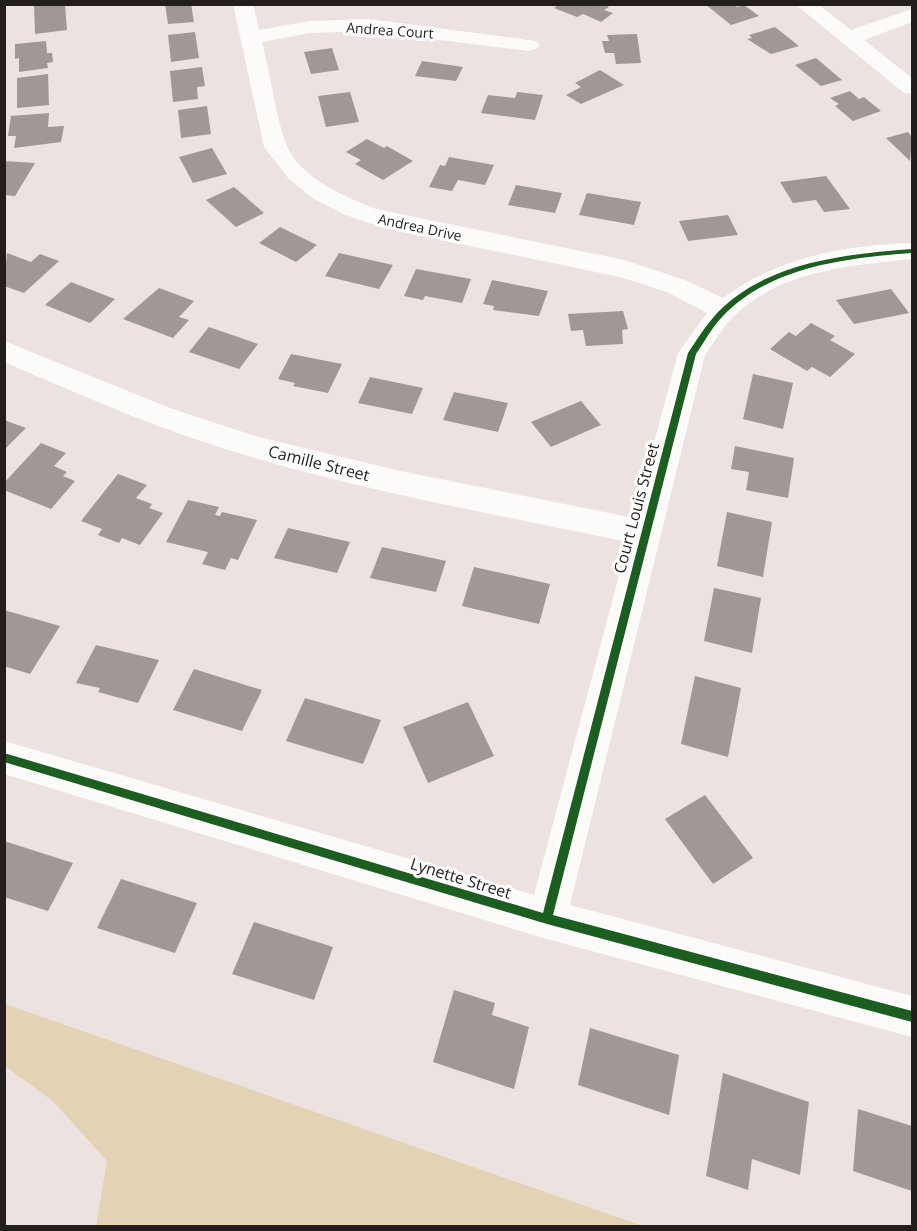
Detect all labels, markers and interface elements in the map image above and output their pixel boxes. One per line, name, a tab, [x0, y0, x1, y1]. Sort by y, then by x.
street label: Andrea Court	[346, 17, 434, 43]
street label: Andrea Drive	[376, 209, 464, 245]
street label: Camille Street	[266, 440, 372, 486]
street label: Court Louis Street	[608, 440, 664, 576]
street label: Lynette Street	[408, 852, 514, 904]

